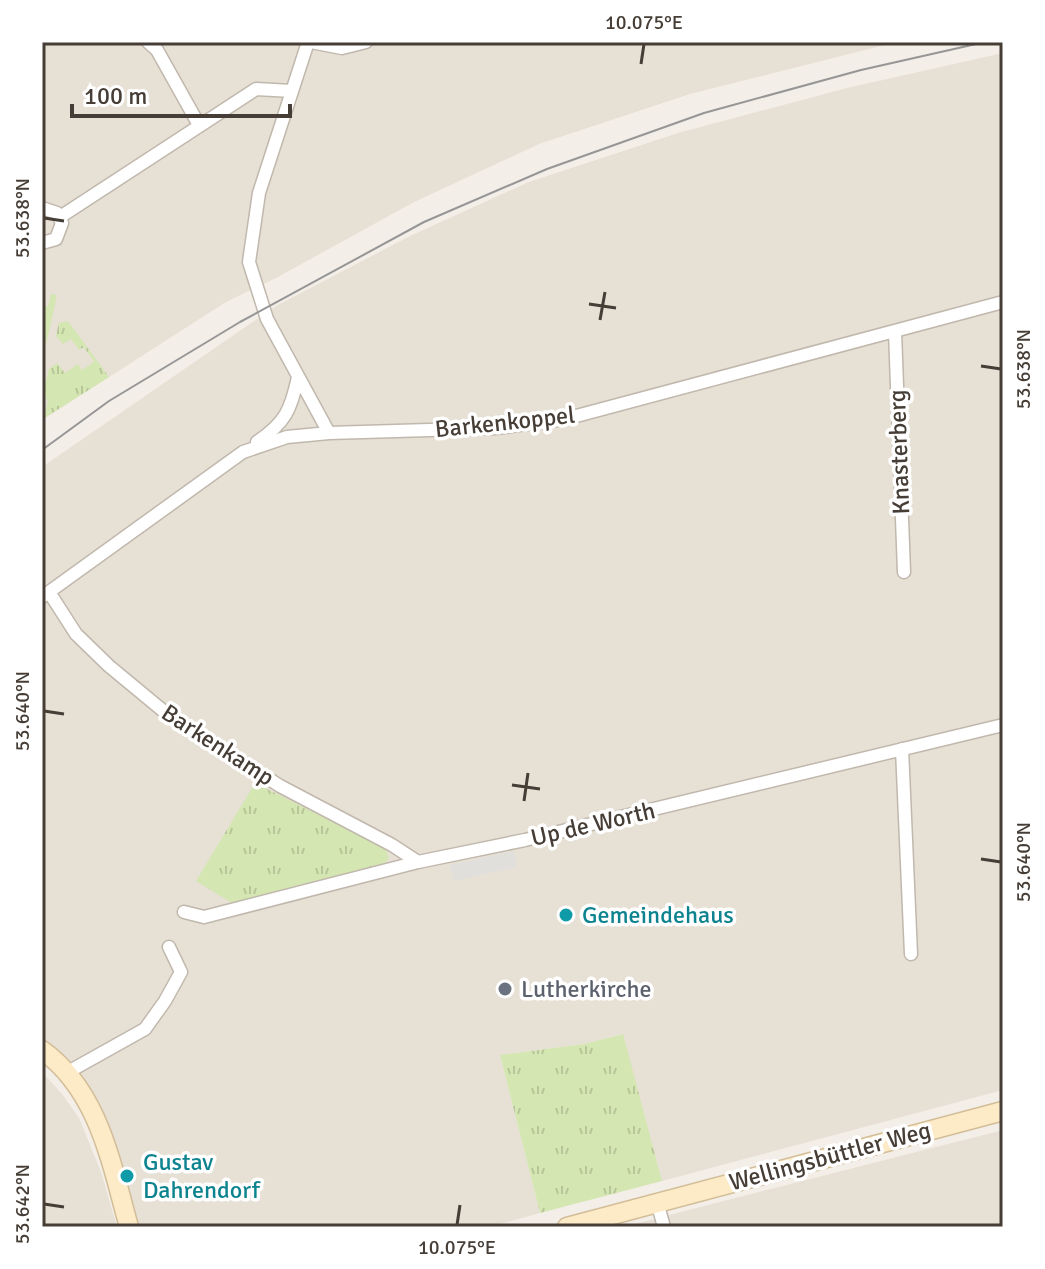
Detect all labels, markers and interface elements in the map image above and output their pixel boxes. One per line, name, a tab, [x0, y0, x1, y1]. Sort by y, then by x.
text: 10.075°E	[605, 10, 683, 35]
scale bar	[72, 68, 290, 118]
text: 100 m	[84, 81, 147, 111]
text: 53.638°N	[10, 178, 35, 258]
text: 53.638°N	[1011, 329, 1036, 409]
street label: Knasterberg	[882, 389, 916, 515]
street label: Barkenkoppel	[433, 400, 577, 444]
text: 53.640°N	[10, 671, 35, 751]
street label: Barkenkamp	[156, 697, 280, 793]
street label: Up de Worth	[528, 795, 658, 853]
text: 53.640°N	[1011, 822, 1036, 902]
place label: Gemeindehaus	[582, 900, 734, 930]
marker: Gemeindehaus	[557, 906, 575, 924]
place label: Lutherkirche	[521, 974, 652, 1004]
marker: Lutherkirche	[496, 980, 514, 998]
street label: Wellingsbüttler Weg	[726, 1115, 934, 1197]
place label: Gustav Dahrendorf	[143, 1147, 261, 1205]
text: 53.642°N	[10, 1164, 35, 1244]
marker: Gustav Dahrendorf	[118, 1167, 136, 1185]
text: 10.075°E	[418, 1235, 496, 1260]

